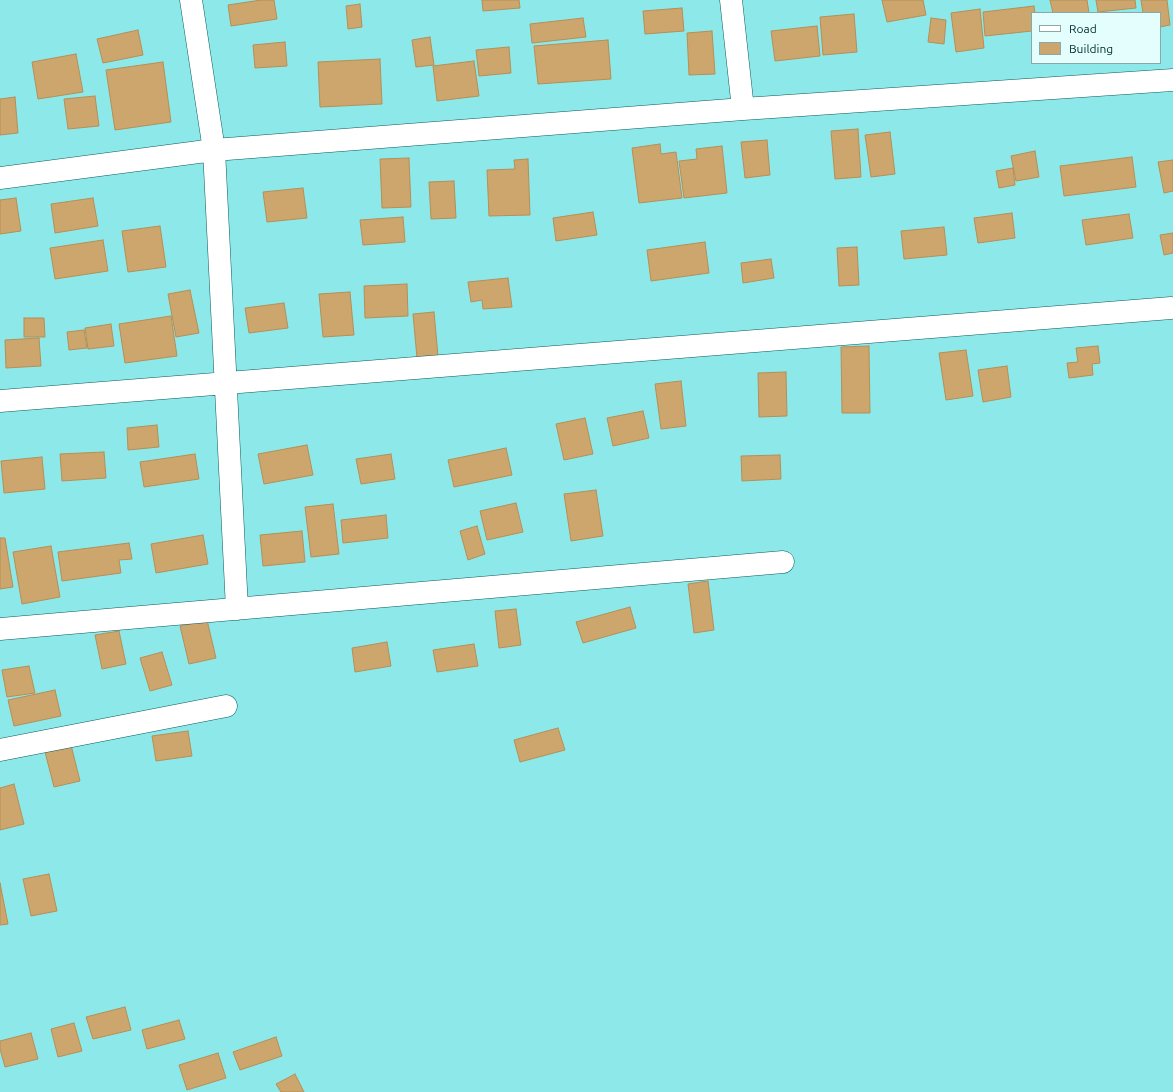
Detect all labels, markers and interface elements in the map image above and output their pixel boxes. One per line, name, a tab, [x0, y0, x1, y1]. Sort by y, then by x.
legend	[1031, 12, 1161, 64]
text: Road	[1069, 22, 1097, 35]
text: Building	[1069, 42, 1113, 55]

